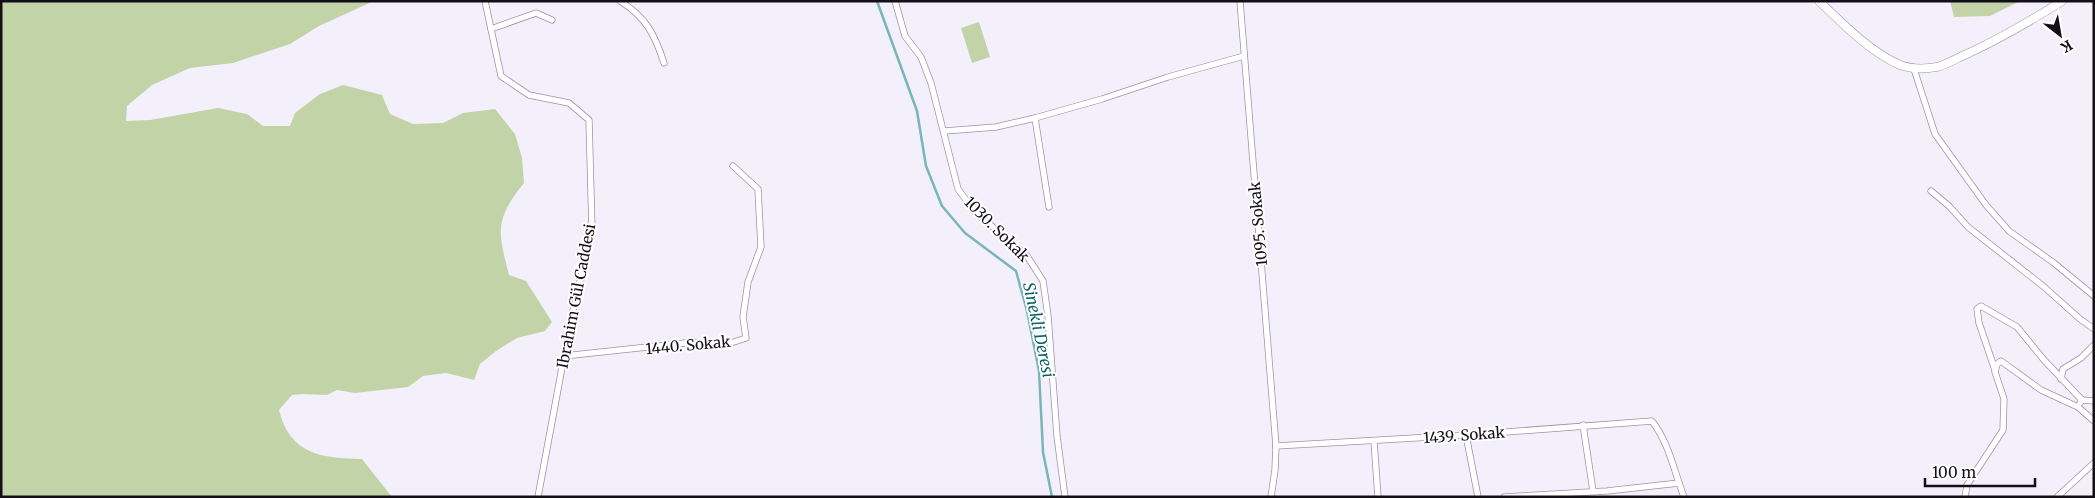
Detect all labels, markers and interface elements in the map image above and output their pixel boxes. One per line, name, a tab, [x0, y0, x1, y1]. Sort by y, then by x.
north arrow	[2035, 10, 2085, 60]
text: K	[2057, 36, 2076, 57]
street label: 1095. Sokak	[1245, 181, 1271, 267]
street label: 1030. Sokak	[960, 192, 1034, 266]
street label: Ibrahim Gül Caddesi	[553, 222, 599, 370]
water label: Sinekli Deresi	[1019, 281, 1059, 380]
street label: 1440. Sokak	[645, 332, 732, 358]
street label: 1439. Sokak	[1422, 423, 1506, 447]
scale bar	[1925, 456, 2035, 488]
text: 100 m	[1932, 463, 1976, 482]

